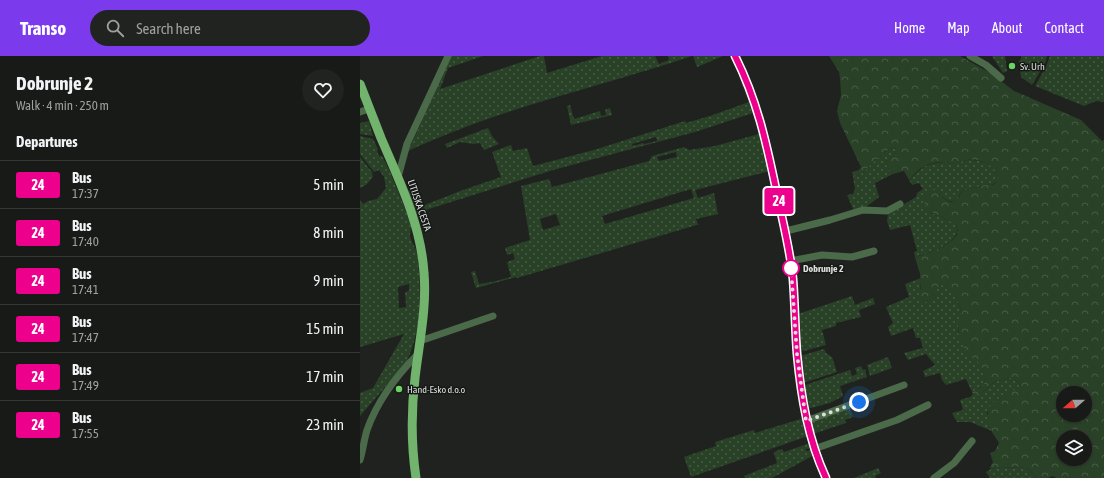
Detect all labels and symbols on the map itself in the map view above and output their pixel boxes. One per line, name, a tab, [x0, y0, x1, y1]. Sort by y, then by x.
marker: Sv. Urh	[1007, 61, 1017, 71]
place label: Sv. Urh	[1020, 61, 1045, 72]
street label: LITIJSKA CESTA	[406, 178, 434, 232]
line badge: 24	[761, 188, 797, 214]
marker: Dobrunje 2	[782, 259, 800, 277]
place label: Dobrunje 2	[803, 263, 844, 274]
marker: Hand-Esko d.o.o	[394, 384, 404, 394]
place label: Hand-Esko d.o.o	[407, 384, 466, 395]
north arrow	[1056, 386, 1092, 422]
your location	[849, 392, 869, 412]

